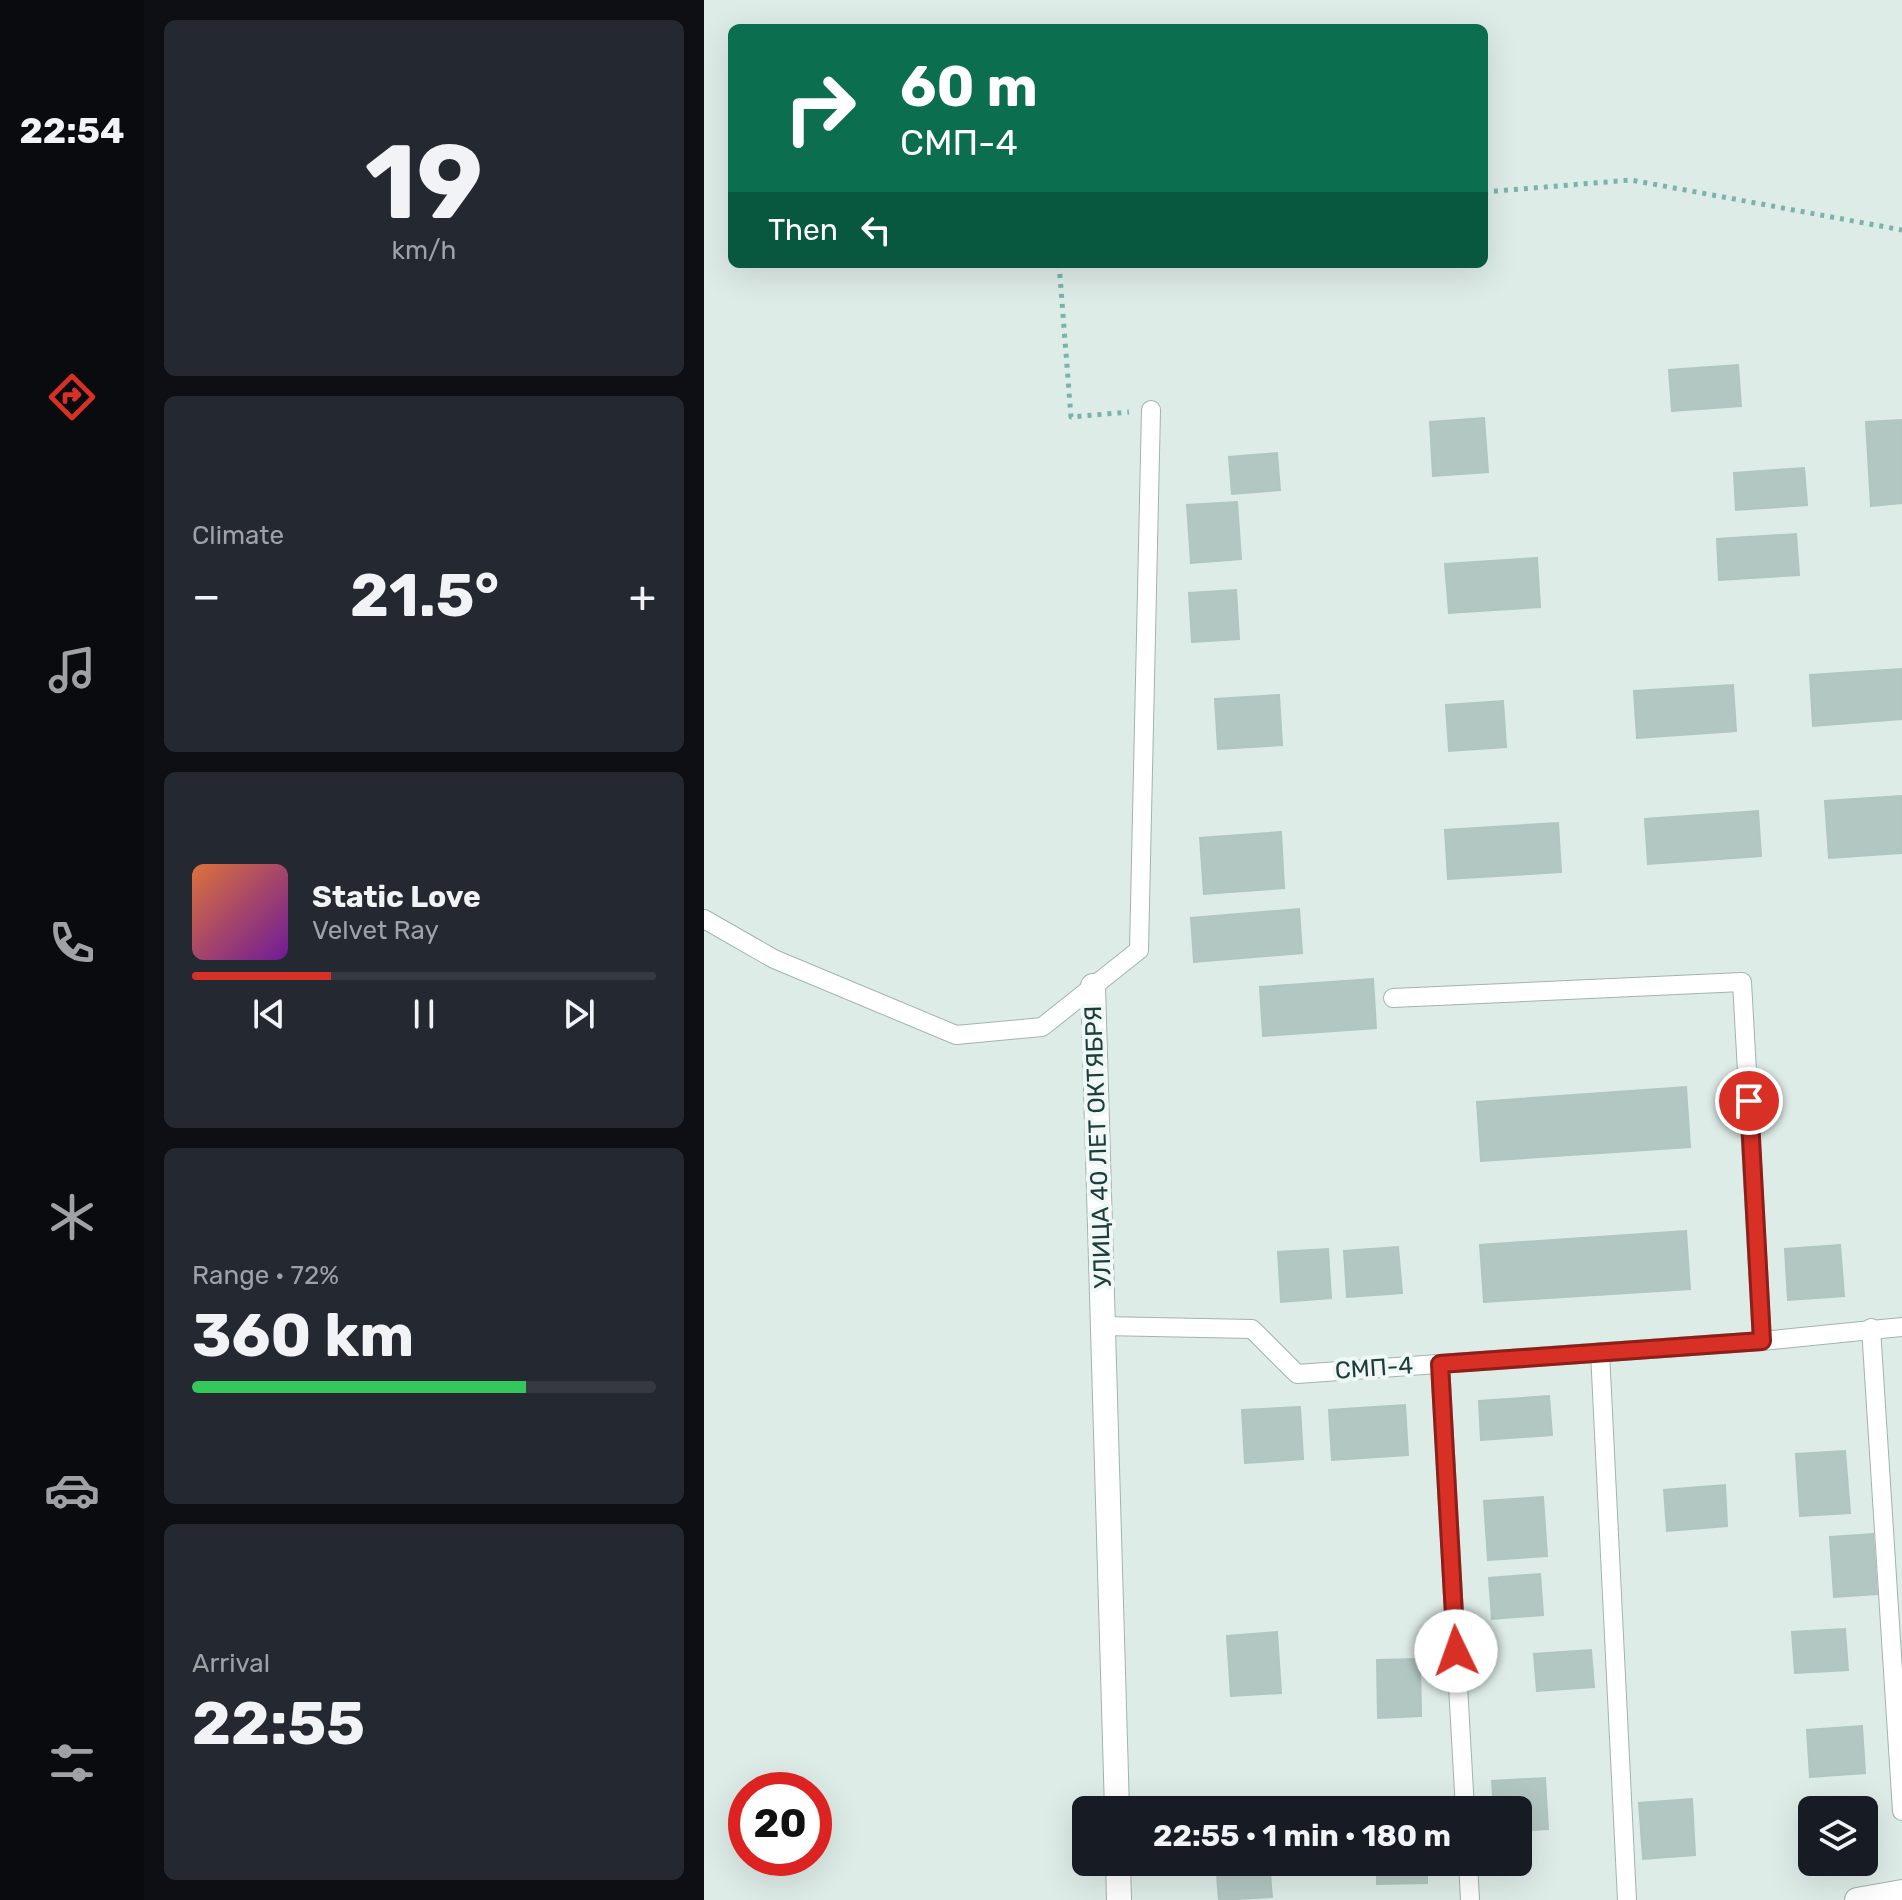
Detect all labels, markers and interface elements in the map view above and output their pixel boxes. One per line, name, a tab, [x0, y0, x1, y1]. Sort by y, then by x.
text: 60 m	[900, 54, 1038, 120]
icon: right	[768, 56, 872, 160]
text: 22:54	[19, 109, 125, 152]
text: 19	[365, 121, 483, 244]
text: СМП-4	[900, 121, 1018, 164]
icon: left	[854, 208, 898, 252]
text: Then	[768, 212, 838, 248]
text: km/h	[392, 235, 456, 266]
icon: directions	[44, 369, 100, 425]
text: Climate	[192, 520, 284, 551]
text: 21.5°	[350, 560, 499, 631]
text: −	[192, 570, 221, 622]
text: +	[629, 570, 656, 622]
icon: music	[44, 642, 100, 698]
text: Static Love	[312, 879, 481, 915]
icon: phone	[44, 915, 100, 971]
text: Velvet Ray	[312, 915, 439, 946]
icon: previous	[247, 992, 291, 1036]
icon: pause	[402, 992, 446, 1036]
icon: next	[557, 992, 601, 1036]
street label: УЛИЦА 40 ЛЕТ ОКТЯБРЯ	[1079, 1005, 1117, 1289]
pin	[1715, 1067, 1783, 1135]
icon: arrive	[1727, 1079, 1771, 1123]
icon: climate	[44, 1189, 100, 1245]
text: Range · 72%	[192, 1260, 339, 1291]
text: 360 km	[192, 1300, 414, 1371]
street label: СМП-4	[1334, 1351, 1414, 1385]
icon: car	[44, 1462, 100, 1518]
position arrow	[1414, 1609, 1498, 1693]
text: Arrival	[192, 1648, 270, 1679]
text: 22:55	[192, 1688, 365, 1759]
icon: filters	[44, 1735, 100, 1791]
speed limit sign: 20	[728, 1772, 832, 1876]
map controls	[1798, 1796, 1878, 1876]
button: layers	[1798, 1796, 1878, 1876]
text: 22:55 · 1 min · 180 m	[1153, 1818, 1451, 1854]

